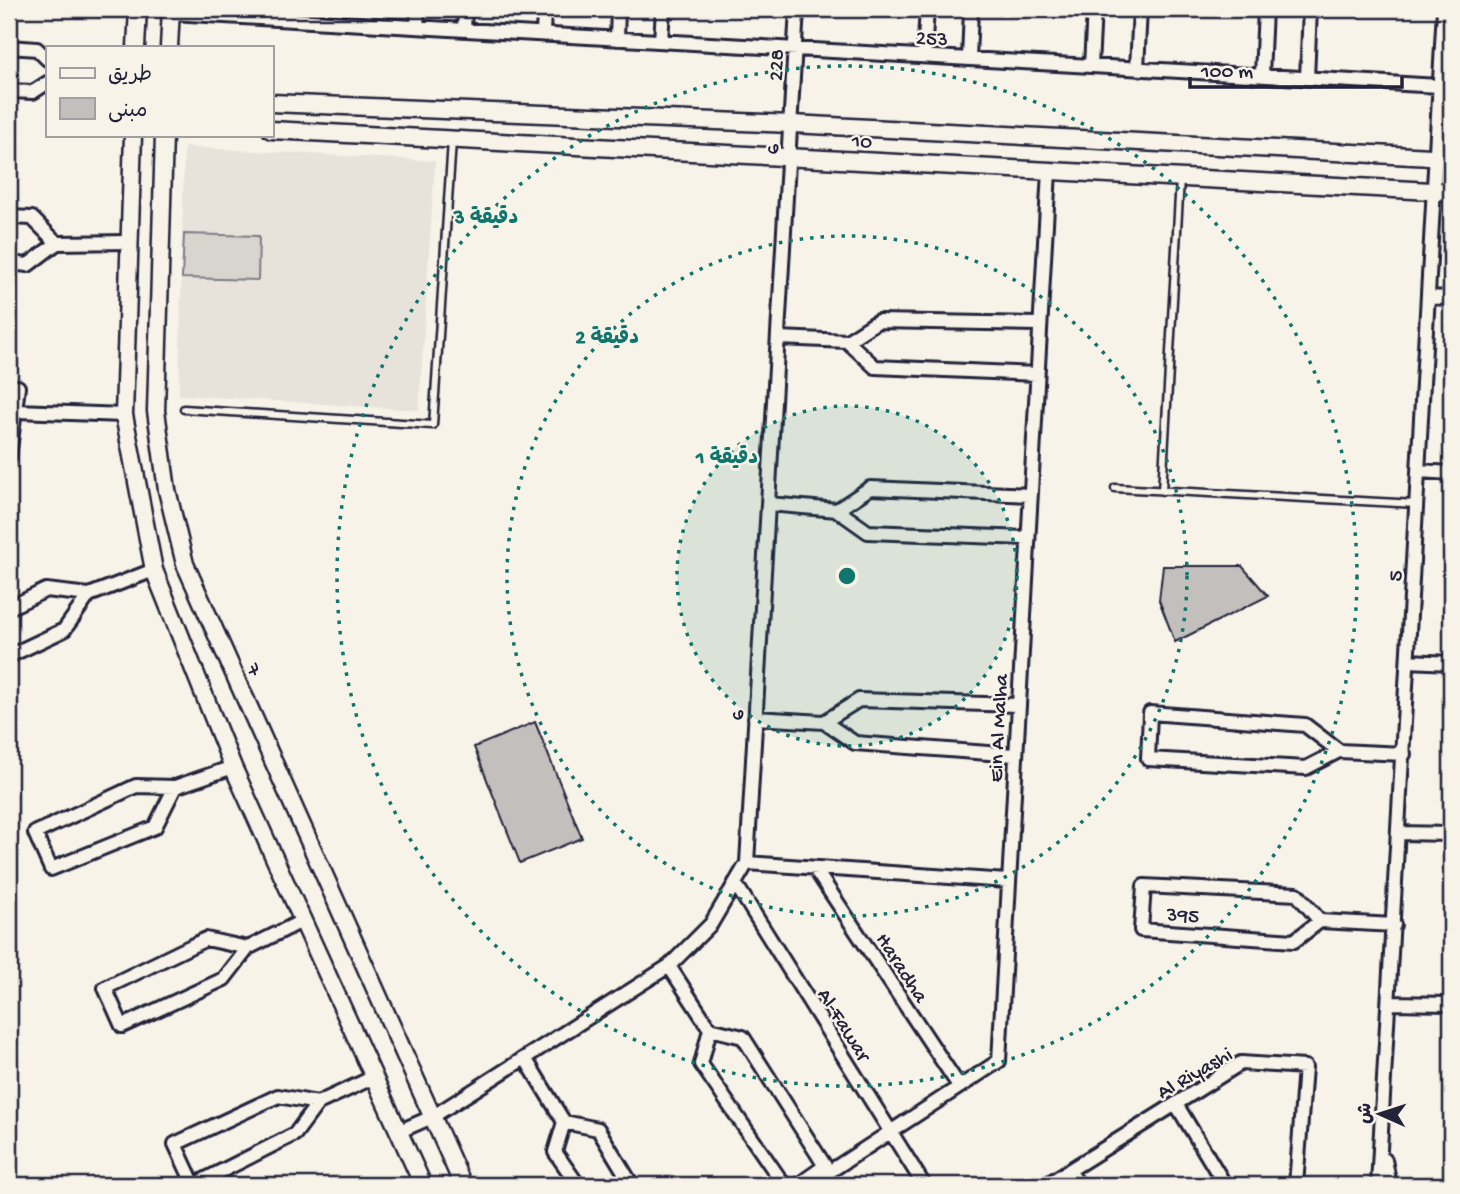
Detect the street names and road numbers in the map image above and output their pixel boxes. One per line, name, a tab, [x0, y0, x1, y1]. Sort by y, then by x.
street label: 253	[915, 27, 949, 54]
street label: 228	[765, 49, 792, 82]
street label: 10	[850, 130, 873, 157]
street label: 6	[762, 143, 787, 155]
street label: 5	[1385, 570, 1410, 582]
street label: 7	[238, 659, 266, 681]
street label: Ein Al Malha	[985, 672, 1016, 783]
street label: 6	[727, 709, 752, 721]
street label: 395	[1165, 904, 1200, 931]
street label: Haradha	[868, 929, 933, 1010]
street label: Al-Fawar	[810, 985, 875, 1068]
street label: Al Riyashi	[1154, 1043, 1238, 1107]

